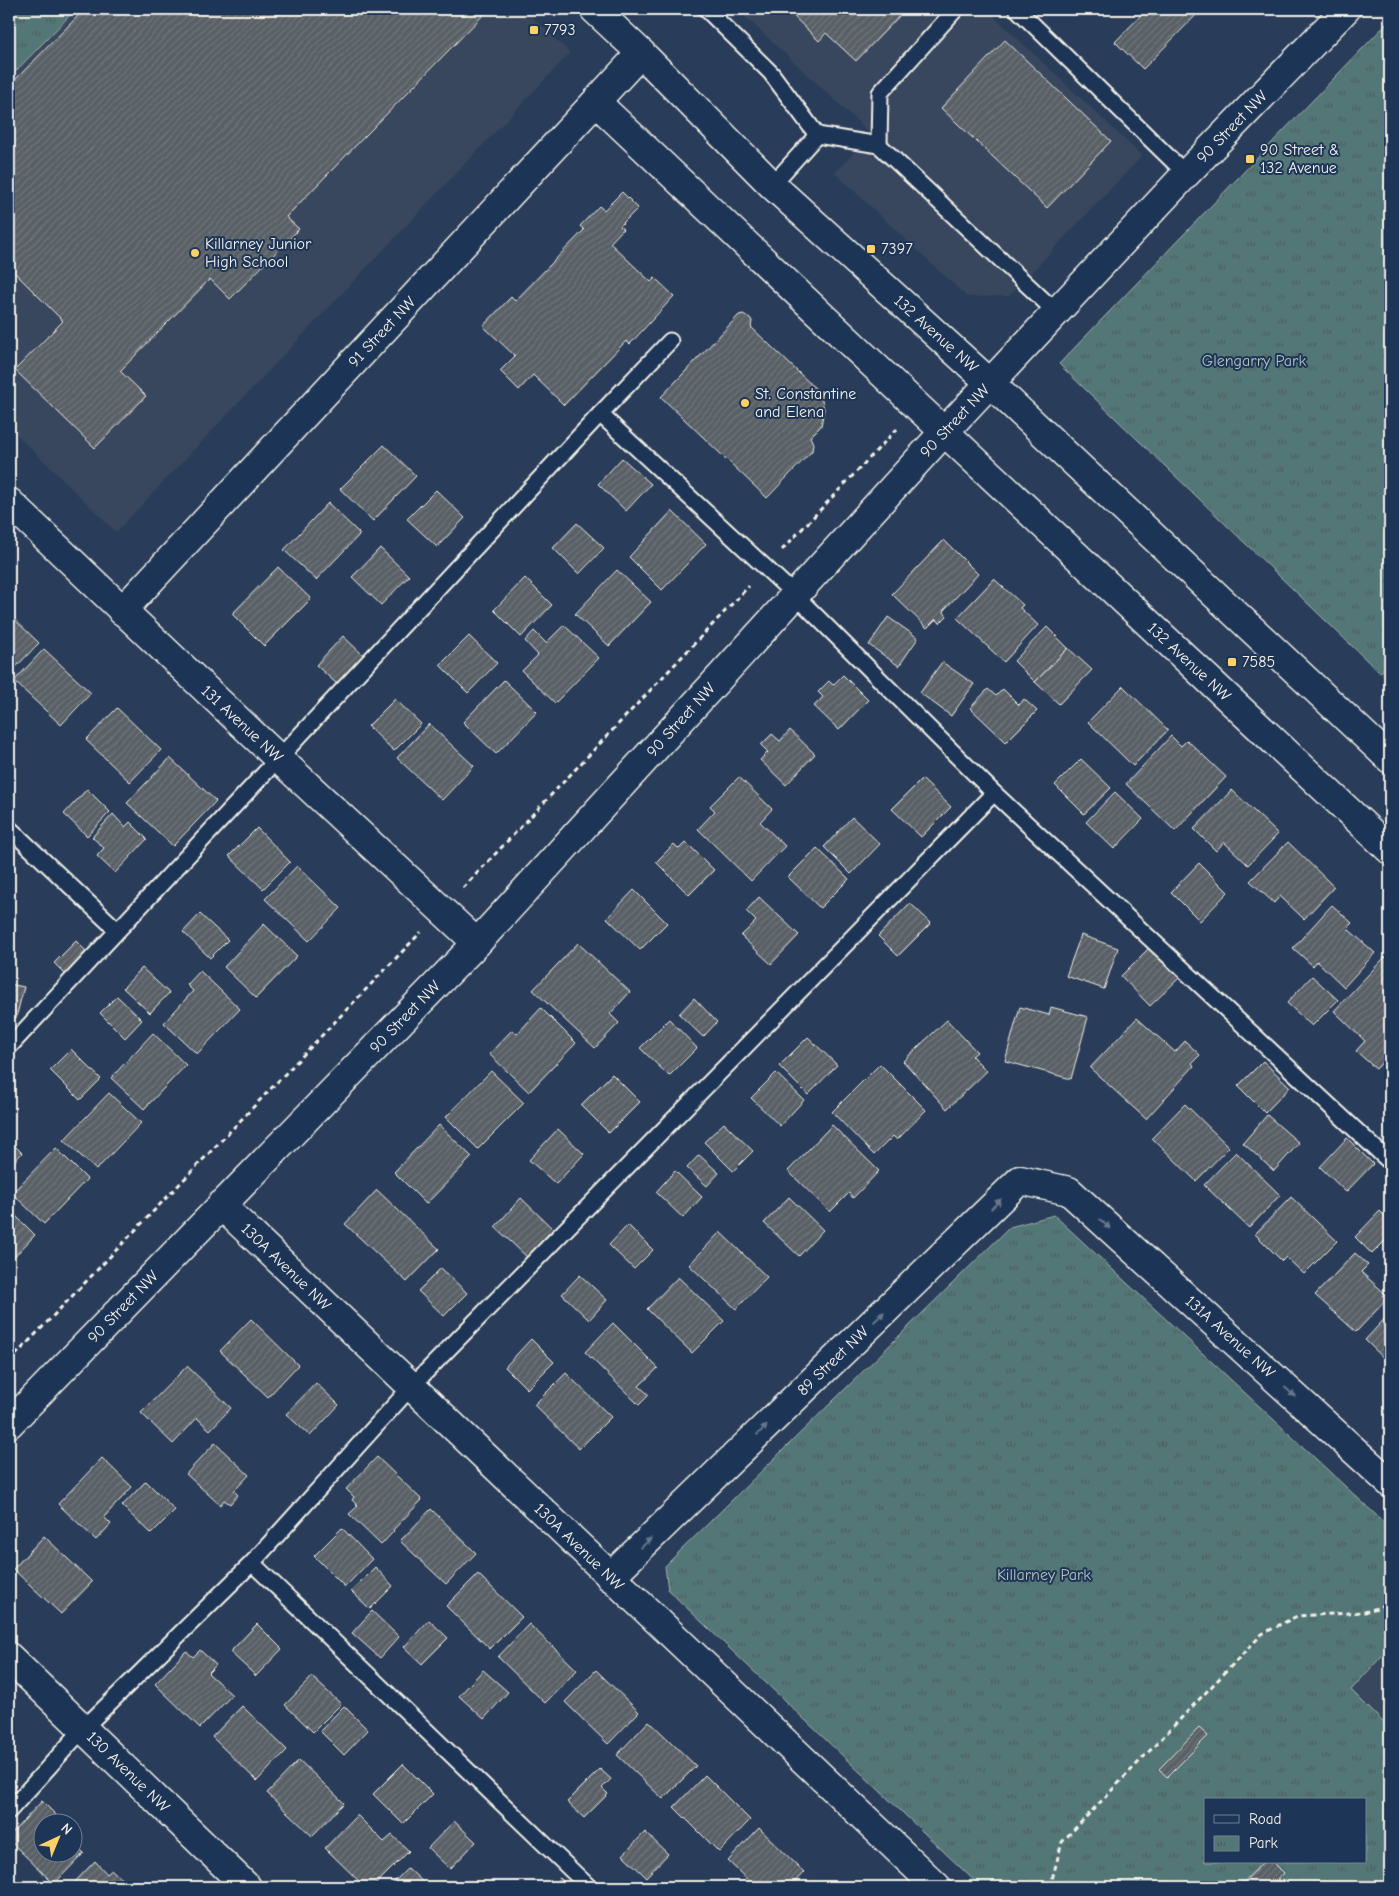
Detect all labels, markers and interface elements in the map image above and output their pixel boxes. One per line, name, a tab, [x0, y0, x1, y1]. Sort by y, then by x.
place label: 7793	[544, 21, 576, 39]
marker: 7793	[528, 24, 540, 36]
street label: 90 Street NW	[1193, 87, 1271, 167]
place label: 90 Street & 132 Avenue	[1260, 141, 1339, 177]
marker: 90 Street & 132 Avenue	[1244, 153, 1256, 165]
place label: Killarney Junior High School	[205, 235, 312, 271]
place label: 7397	[881, 240, 913, 258]
marker: 7397	[865, 243, 877, 255]
marker: Killarney Junior High School	[189, 247, 201, 259]
street label: 132 Avenue NW	[890, 292, 982, 376]
street label: 91 Street NW	[345, 293, 419, 371]
park label: Glengarry Park	[1202, 352, 1306, 370]
street label: 90 Street NW	[917, 381, 994, 461]
place label: St. Constantine and Elena	[755, 385, 856, 421]
marker: St. Constantine and Elena	[739, 397, 751, 409]
street label: 132 Avenue NW	[1144, 619, 1234, 705]
place label: 7585	[1242, 653, 1275, 671]
marker: 7585	[1226, 656, 1238, 668]
street label: 90 Street NW	[643, 679, 719, 761]
street label: 131 Avenue NW	[198, 682, 286, 766]
street label: 90 Street NW	[366, 977, 444, 1057]
one-way arrow	[989, 1198, 1001, 1210]
one-way arrow	[1098, 1218, 1110, 1230]
street label: 130A Avenue NW	[238, 1220, 335, 1314]
street label: 90 Street NW	[84, 1267, 162, 1347]
street label: 131A Avenue NW	[1182, 1292, 1278, 1382]
one-way arrow	[873, 1311, 885, 1323]
street label: 89 Street NW	[794, 1323, 872, 1399]
one-way arrow	[1283, 1386, 1295, 1398]
one-way arrow	[756, 1424, 768, 1436]
street label: 130A Avenue NW	[531, 1500, 628, 1594]
one-way arrow	[639, 1537, 651, 1549]
park label: Killarney Park	[997, 1566, 1091, 1584]
street label: 130 Avenue NW	[83, 1728, 173, 1816]
legend	[1204, 1798, 1366, 1864]
text: Road	[1249, 1810, 1281, 1828]
north arrow	[32, 1814, 82, 1864]
text: N	[57, 1820, 76, 1838]
text: Park	[1249, 1834, 1278, 1852]

